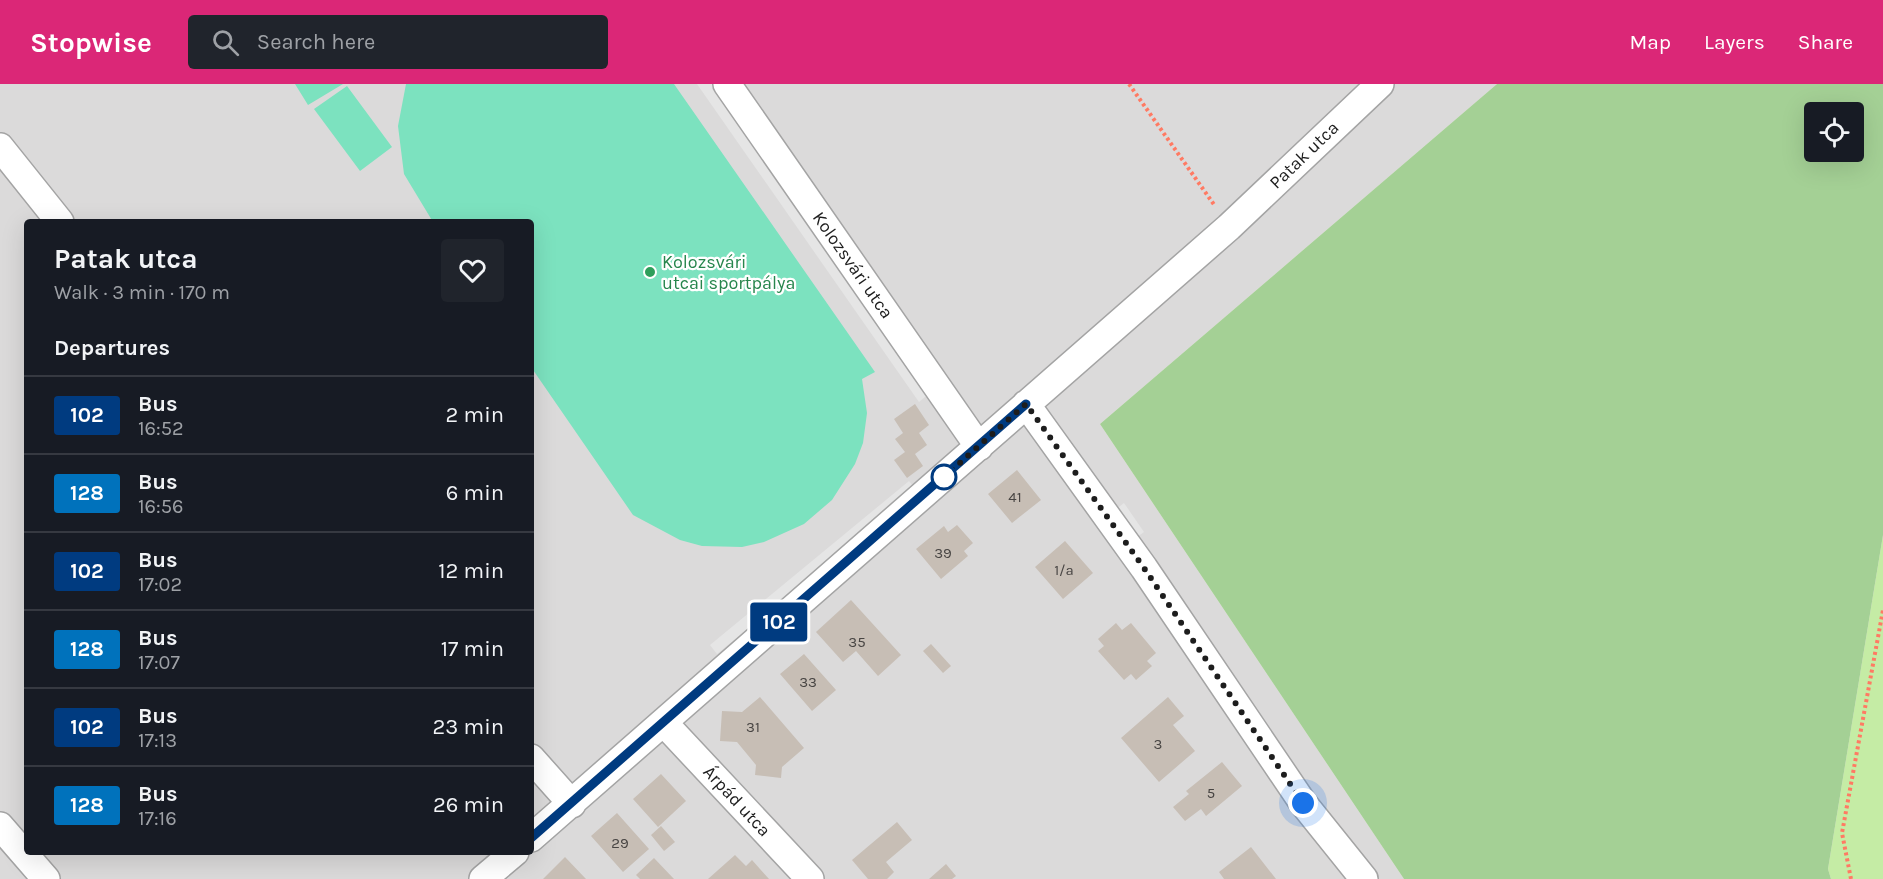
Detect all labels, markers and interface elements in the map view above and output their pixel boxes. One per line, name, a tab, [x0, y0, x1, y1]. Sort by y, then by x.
search box	[188, 15, 608, 69]
text: Stopwise	[30, 26, 152, 59]
icon: search	[209, 26, 242, 59]
text: Search here	[257, 29, 375, 55]
text: Map	[1629, 30, 1671, 54]
text: Layers	[1704, 30, 1765, 54]
text: Share	[1798, 30, 1853, 54]
map controls	[1804, 102, 1864, 162]
button: locate	[1804, 102, 1864, 162]
street label: Patak utca	[1265, 117, 1343, 193]
street label: Kolozsvári utca	[808, 207, 898, 323]
button: heart	[441, 239, 504, 302]
text: Patak utca	[54, 242, 198, 275]
place label: Kolozsvári utcai sportpálya	[662, 251, 795, 294]
marker: Kolozsvári utcai sportpálya	[643, 265, 657, 279]
text: Walk · 3 min · 170 m	[54, 281, 230, 304]
text: Departures	[54, 335, 170, 361]
text: Bus	[138, 391, 178, 417]
text: 2 min	[446, 402, 504, 428]
text: 102	[70, 403, 104, 427]
text: 16:52	[138, 417, 184, 440]
unlabelled marker	[931, 464, 957, 490]
text: Bus	[138, 469, 178, 495]
text: 6 min	[446, 480, 504, 506]
text: 128	[70, 481, 104, 505]
house number: 41	[1008, 488, 1022, 506]
text: 16:56	[138, 495, 183, 518]
house number: 39	[934, 544, 952, 562]
text: Bus	[138, 547, 178, 573]
text: 12 min	[438, 558, 504, 584]
text: 102	[70, 559, 104, 583]
house number: 1/a	[1054, 561, 1074, 579]
text: 17:02	[138, 573, 182, 596]
line badge: 102	[744, 602, 814, 642]
text: 102	[762, 610, 796, 634]
text: Bus	[138, 625, 178, 651]
house number: 35	[848, 633, 866, 651]
text: 17 min	[441, 636, 504, 662]
text: 128	[70, 637, 104, 661]
text: 17:07	[138, 651, 180, 674]
house number: 33	[799, 673, 817, 691]
text: Bus	[138, 703, 178, 729]
text: 23 min	[433, 714, 504, 740]
text: 102	[70, 715, 104, 739]
house number: 31	[746, 718, 760, 736]
text: 17:13	[138, 729, 177, 752]
house number: 3	[1154, 735, 1162, 753]
street label: Árpád utca	[699, 760, 776, 841]
text: Bus	[138, 781, 178, 807]
house number: 5	[1207, 784, 1215, 802]
your location	[1288, 788, 1318, 818]
text: 26 min	[433, 792, 504, 818]
text: 128	[70, 793, 104, 817]
text: 17:16	[138, 807, 177, 830]
house number: 29	[611, 834, 629, 852]

